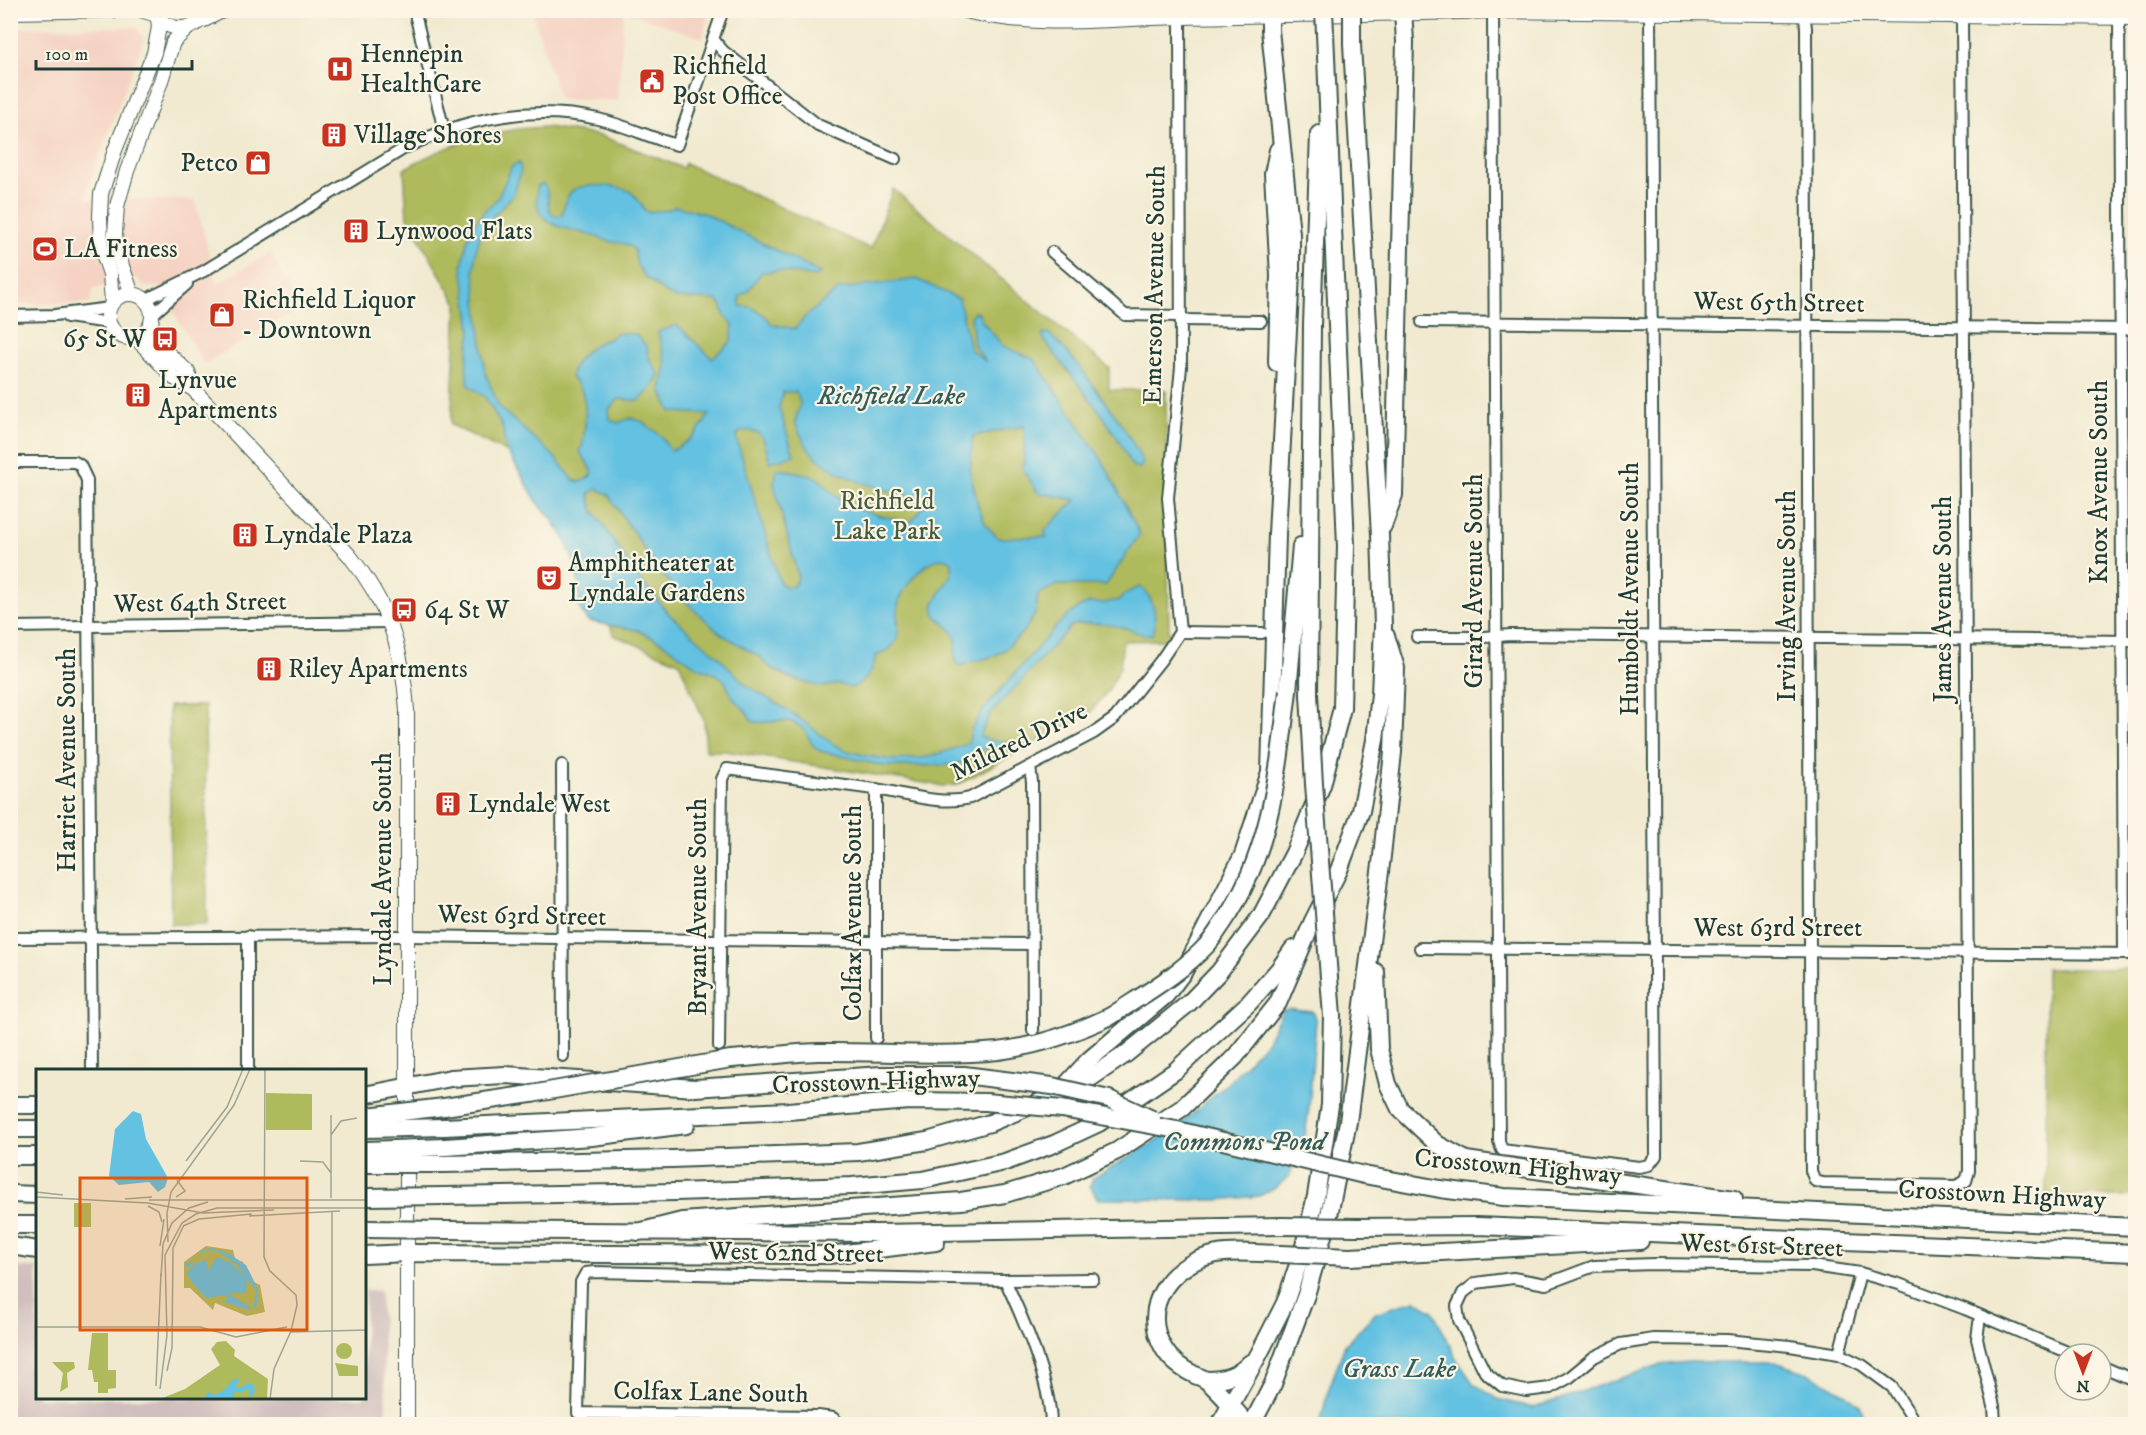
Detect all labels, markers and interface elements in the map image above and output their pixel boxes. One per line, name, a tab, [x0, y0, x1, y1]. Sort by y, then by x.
scale bar	[36, 33, 192, 71]
place label: Hennepin HealthCare	[360, 38, 482, 101]
text: 100 m	[45, 44, 88, 66]
place label: Richfield Post Office	[672, 50, 783, 113]
hospital icon: Hennepin HealthCare	[325, 54, 355, 84]
public building icon: Richfield Post Office	[637, 66, 667, 96]
place label: Village Shores	[353, 119, 501, 152]
building icon: Village Shores	[319, 120, 349, 150]
place label: Petco	[180, 147, 238, 180]
shop icon: Petco	[243, 148, 273, 178]
street label: Emerson Avenue South	[1136, 164, 1174, 405]
place label: Lynwood Flats	[376, 215, 532, 248]
building icon: Lynwood Flats	[341, 216, 371, 246]
place label: LA Fitness	[64, 233, 178, 266]
sports icon: LA Fitness	[30, 234, 60, 264]
place label: Richfield Liquor - Downtown	[242, 284, 416, 347]
street label: West 65th Street	[1692, 285, 1865, 321]
shop icon: Richfield Liquor - Downtown	[207, 300, 237, 330]
place label: 65 St W	[63, 323, 147, 356]
bus stop icon: 65 St W	[150, 324, 180, 354]
place label: Lynvue Apartments	[158, 364, 277, 427]
water label: Richfield Lake	[816, 379, 966, 413]
building icon: Lynvue Apartments	[123, 380, 153, 410]
street label: Knox Avenue South	[2083, 380, 2116, 584]
street label: Humboldt Avenue South	[1614, 462, 1647, 716]
street label: Girard Avenue South	[1458, 473, 1491, 689]
park label: Richfield Lake Park	[833, 485, 941, 548]
street label: Irving Avenue South	[1771, 490, 1804, 702]
street label: James Avenue South	[1927, 495, 1960, 704]
place label: Lyndale Plaza	[264, 519, 413, 552]
building icon: Lyndale Plaza	[230, 520, 260, 550]
place label: Amphitheater at Lyndale Gardens	[568, 547, 745, 610]
theatre icon: Amphitheater at Lyndale Gardens	[534, 563, 564, 593]
street label: West 64th Street	[112, 585, 287, 621]
place label: 64 St W	[424, 594, 511, 627]
bus stop icon: 64 St W	[389, 595, 419, 625]
street label: Harriet Avenue South	[51, 647, 84, 872]
place label: Riley Apartments	[288, 653, 468, 686]
building icon: Riley Apartments	[254, 654, 284, 684]
street label: Mildred Drive	[945, 695, 1093, 789]
street label: Lyndale Avenue South	[367, 752, 400, 986]
place label: Lyndale West	[468, 788, 611, 821]
building icon: Lyndale West	[433, 789, 463, 819]
street label: Bryant Avenue South	[682, 798, 715, 1016]
street label: Colfax Avenue South	[837, 804, 870, 1021]
street label: West 63rd Street	[436, 898, 607, 934]
street label: West 63rd Street	[1693, 912, 1862, 945]
street label: Crosstown Highway	[771, 1062, 981, 1102]
inset map	[36, 1069, 366, 1399]
water label: Commons Pond	[1163, 1125, 1330, 1159]
street label: Crosstown Highway	[1413, 1141, 1624, 1193]
street label: Crosstown Highway	[1897, 1173, 2107, 1217]
street label: West 61st Street	[1679, 1227, 1844, 1265]
street label: West 62nd Street	[707, 1235, 884, 1271]
north arrow	[2053, 1342, 2113, 1402]
water label: Grass Lake	[1342, 1352, 1457, 1386]
street label: Colfax Lane South	[613, 1375, 809, 1411]
text: N	[2076, 1376, 2090, 1396]

